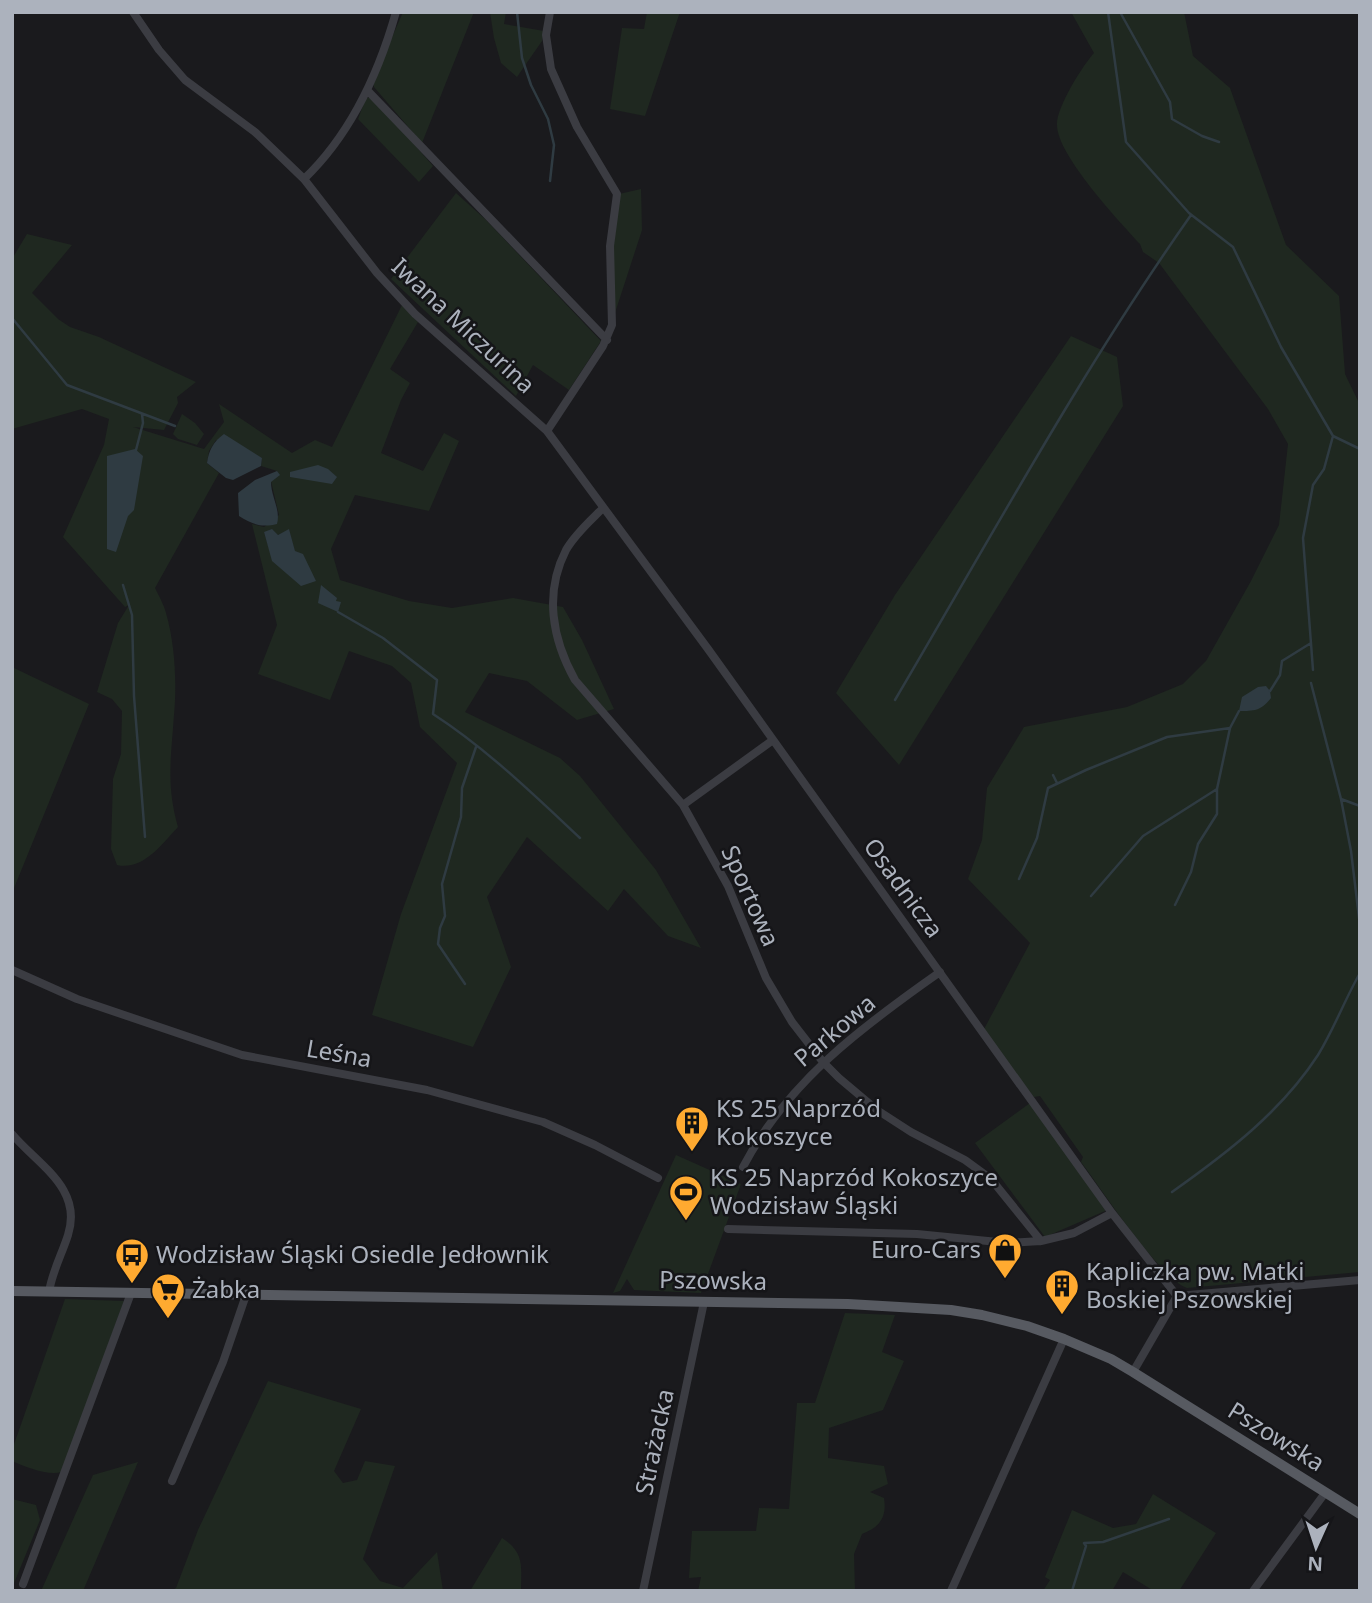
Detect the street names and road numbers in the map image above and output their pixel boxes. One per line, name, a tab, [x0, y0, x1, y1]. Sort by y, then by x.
street label: Iwana Miczurina	[385, 250, 543, 400]
street label: Osadnicza	[857, 831, 952, 944]
street label: Sportowa	[714, 840, 788, 951]
street label: Parkowa	[786, 986, 882, 1074]
street label: Leśna	[304, 1031, 375, 1074]
street label: Pszowska	[659, 1262, 767, 1297]
street label: Strażacka	[626, 1386, 681, 1498]
street label: Pszowska	[1222, 1393, 1331, 1478]

